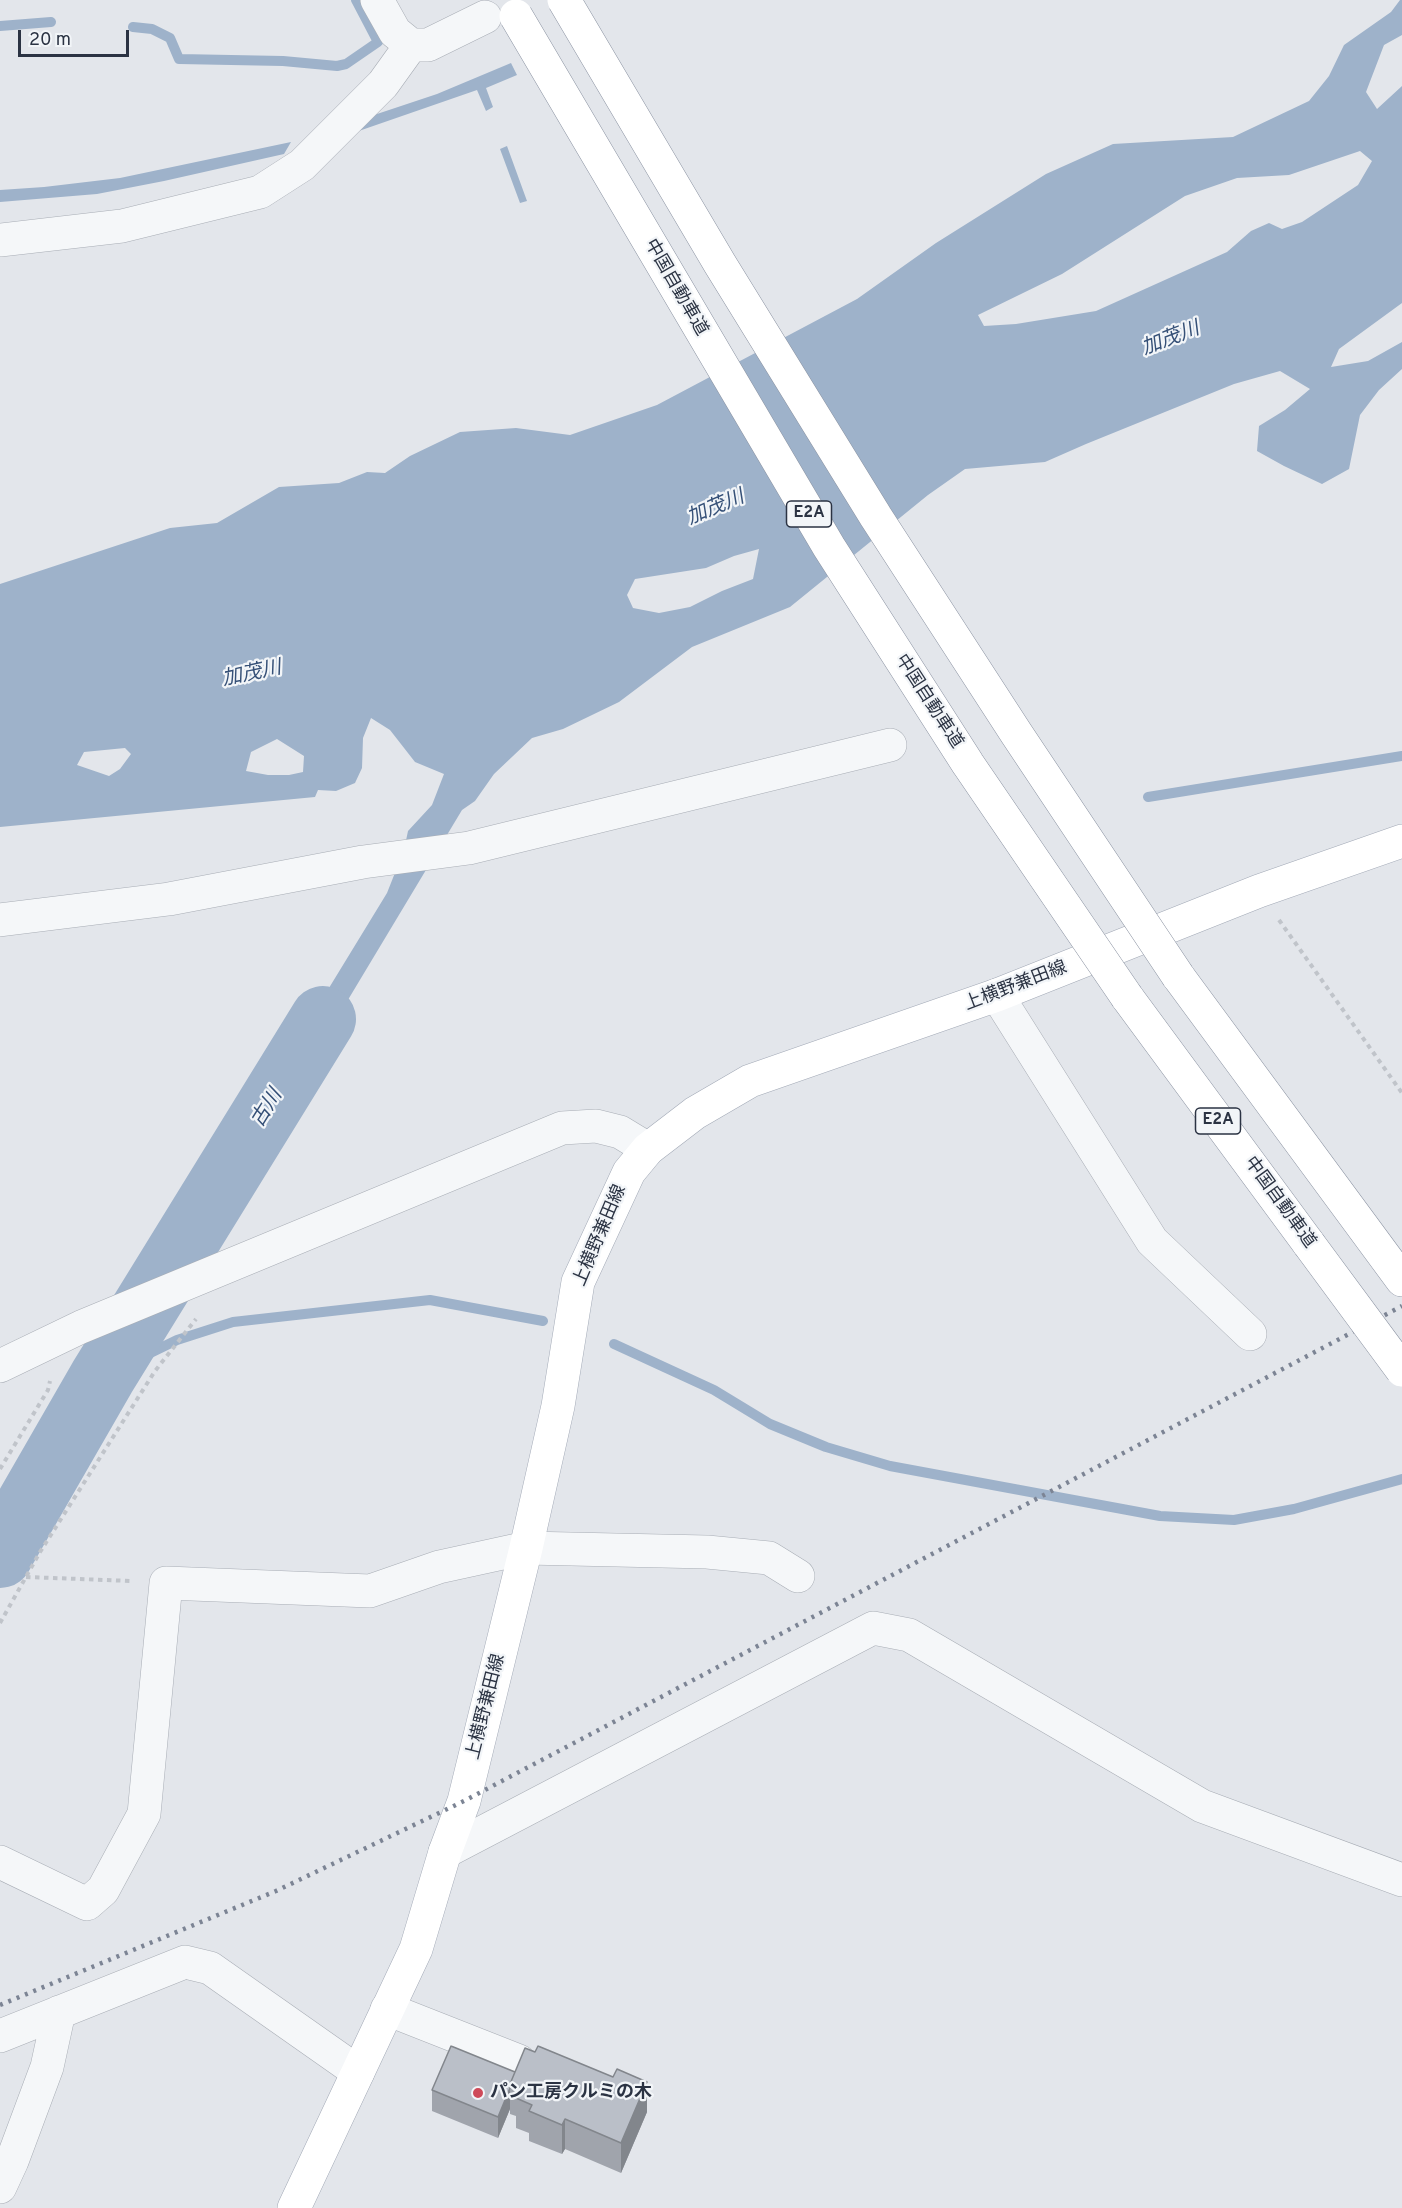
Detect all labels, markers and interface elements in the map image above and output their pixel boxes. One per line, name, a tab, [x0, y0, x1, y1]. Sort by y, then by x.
scale bar	[21, 18, 132, 56]
text: 20 m	[29, 29, 71, 52]
street label: 中国自動車道	[639, 236, 711, 340]
water label: 加茂川	[1139, 318, 1203, 362]
water label: 加茂川	[684, 486, 748, 532]
road number: E2A	[786, 501, 832, 527]
street label: 中国自動車道	[890, 651, 966, 753]
water label: 加茂川	[220, 657, 284, 693]
street label: 上横野兼田線	[962, 958, 1070, 1016]
water label: 古川	[247, 1086, 289, 1132]
road number: E2A	[1196, 1108, 1240, 1134]
street label: 中国自動車道	[1239, 1153, 1319, 1253]
street label: 上横野兼田線	[570, 1182, 632, 1290]
street label: 上横野兼田線	[463, 1652, 511, 1762]
place label: パン工房クルミの木	[490, 2082, 652, 2104]
marker: パン工房クルミの木	[471, 2086, 485, 2100]

